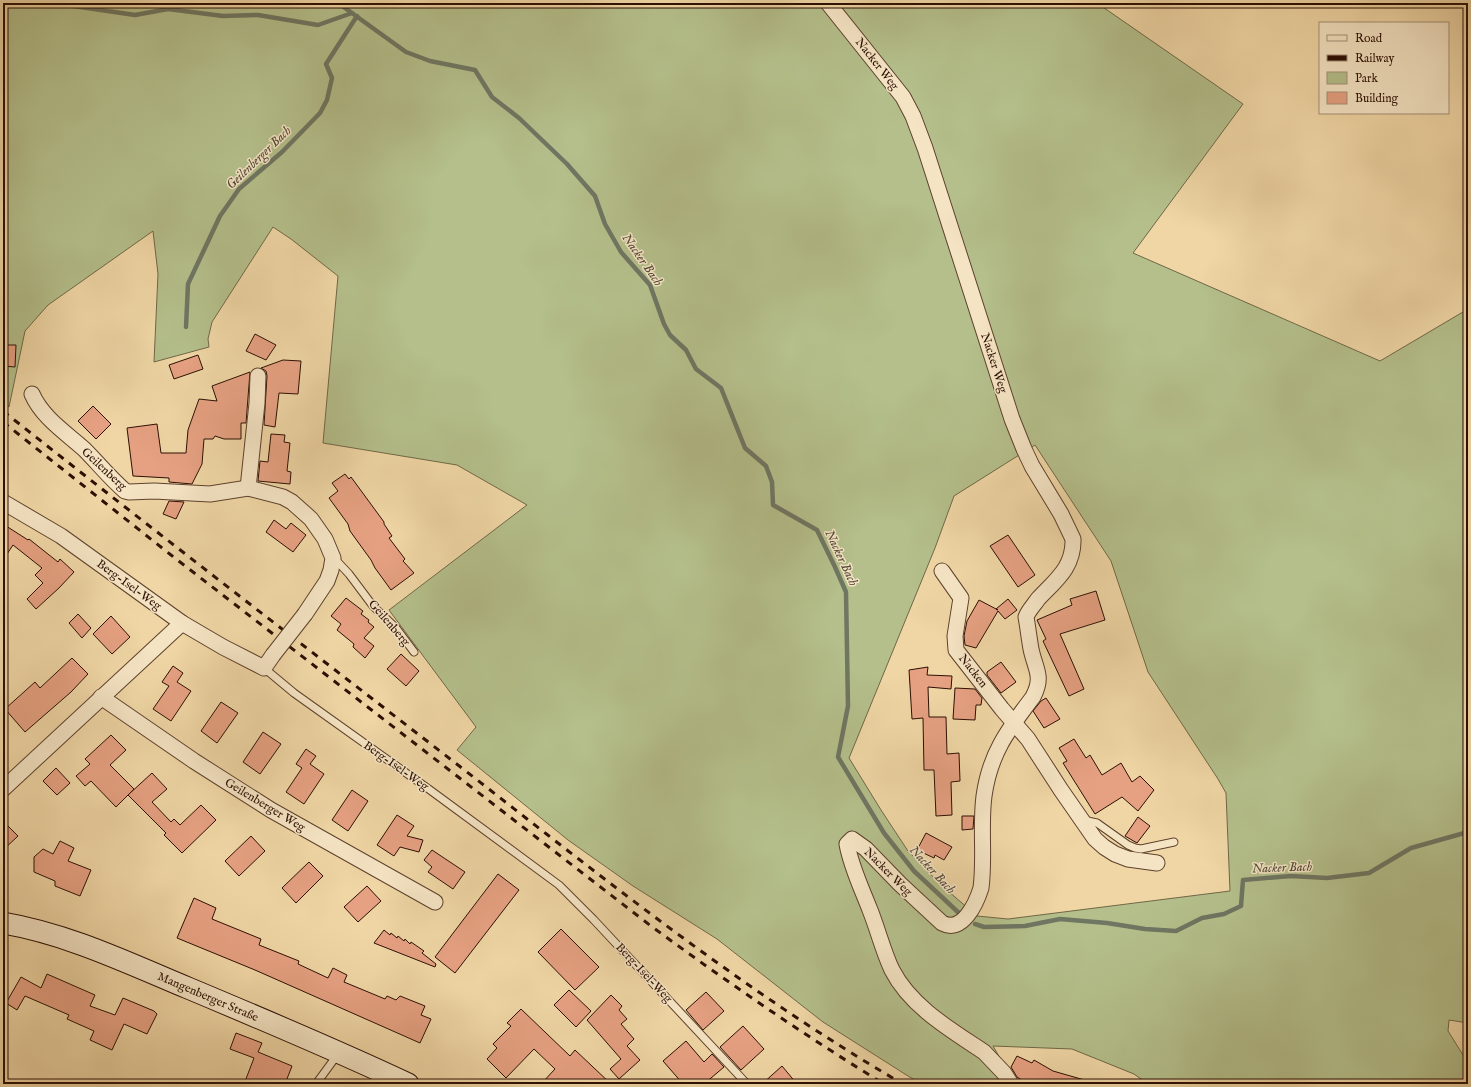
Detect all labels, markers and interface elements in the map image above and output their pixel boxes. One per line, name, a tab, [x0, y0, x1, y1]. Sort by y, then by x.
legend	[1319, 22, 1449, 114]
text: Road	[1355, 31, 1383, 46]
street label: Nacker Weg	[852, 35, 902, 93]
text: Railway	[1355, 51, 1394, 66]
text: Park	[1355, 71, 1378, 86]
text: Building	[1355, 91, 1399, 106]
water label: Geilenberger Bach	[223, 122, 296, 194]
water label: Nacker Bach	[618, 230, 667, 290]
street label: Nacker Weg	[977, 331, 1011, 395]
street label: Geilenberg	[78, 444, 130, 494]
water label: Nacker Bach	[821, 527, 862, 589]
street label: Berg-Isel-Weg	[94, 556, 165, 614]
street label: Geilenberg	[365, 597, 413, 649]
street label: Nacken	[955, 651, 991, 691]
street label: Berg-Isel-Weg	[360, 738, 432, 794]
street label: Geilenberger Weg	[222, 775, 309, 835]
water label: Nacker Bach	[905, 842, 959, 898]
street label: Nacker Weg	[861, 845, 916, 900]
water label: Nacker Bach	[1252, 858, 1313, 878]
street label: Berg-Isel-Weg	[612, 940, 676, 1006]
street label: Mangenberger Straße	[155, 969, 261, 1025]

